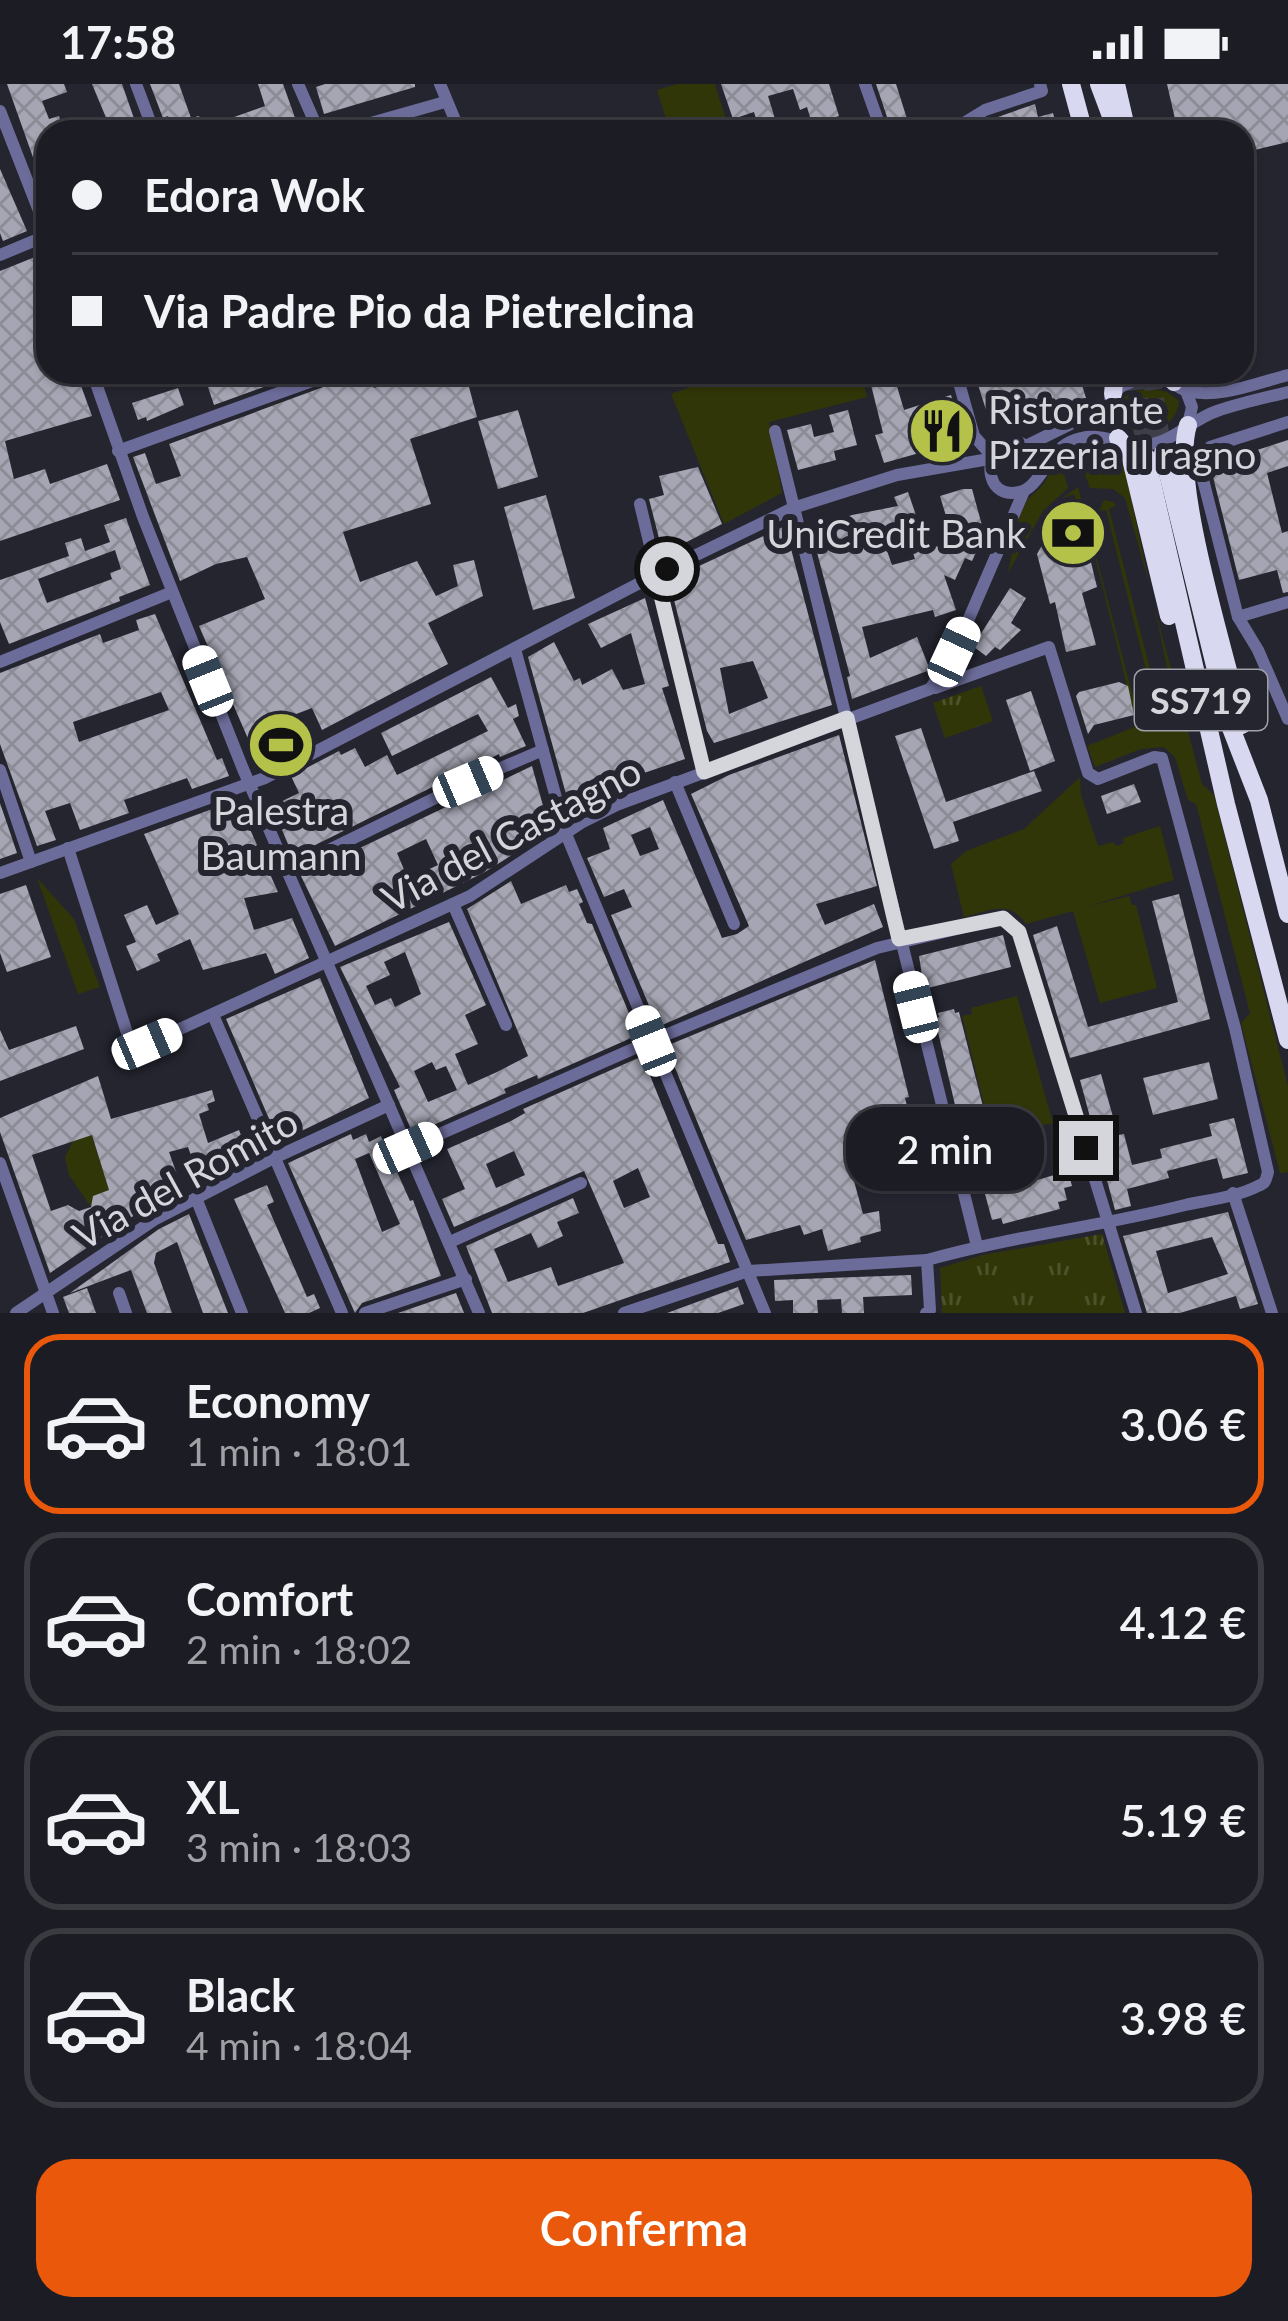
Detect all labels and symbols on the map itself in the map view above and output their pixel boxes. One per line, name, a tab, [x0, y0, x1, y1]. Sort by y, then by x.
place label: Ristorante Pizzeria Il ragno	[988, 386, 1256, 477]
restaurant icon: Ristorante Pizzeria Il ragno	[907, 396, 977, 466]
bank icon: UniCredit Bank	[1038, 498, 1108, 568]
place label: UniCredit Bank	[766, 510, 1026, 556]
route start	[640, 542, 694, 596]
car	[922, 612, 986, 692]
car	[178, 641, 238, 721]
road number: SS719	[1135, 670, 1267, 730]
sports icon: Palestra Baumann	[246, 710, 316, 780]
street label: Via del Castagno	[374, 746, 648, 922]
car	[428, 751, 508, 813]
place label: Palestra Baumann	[200, 787, 362, 878]
car	[890, 968, 942, 1046]
car	[621, 1001, 681, 1081]
car	[107, 1013, 187, 1075]
street label: Via del Romito	[65, 1097, 305, 1259]
callout: 2 min	[846, 1106, 1044, 1190]
car	[368, 1117, 448, 1179]
route end	[1059, 1121, 1113, 1175]

